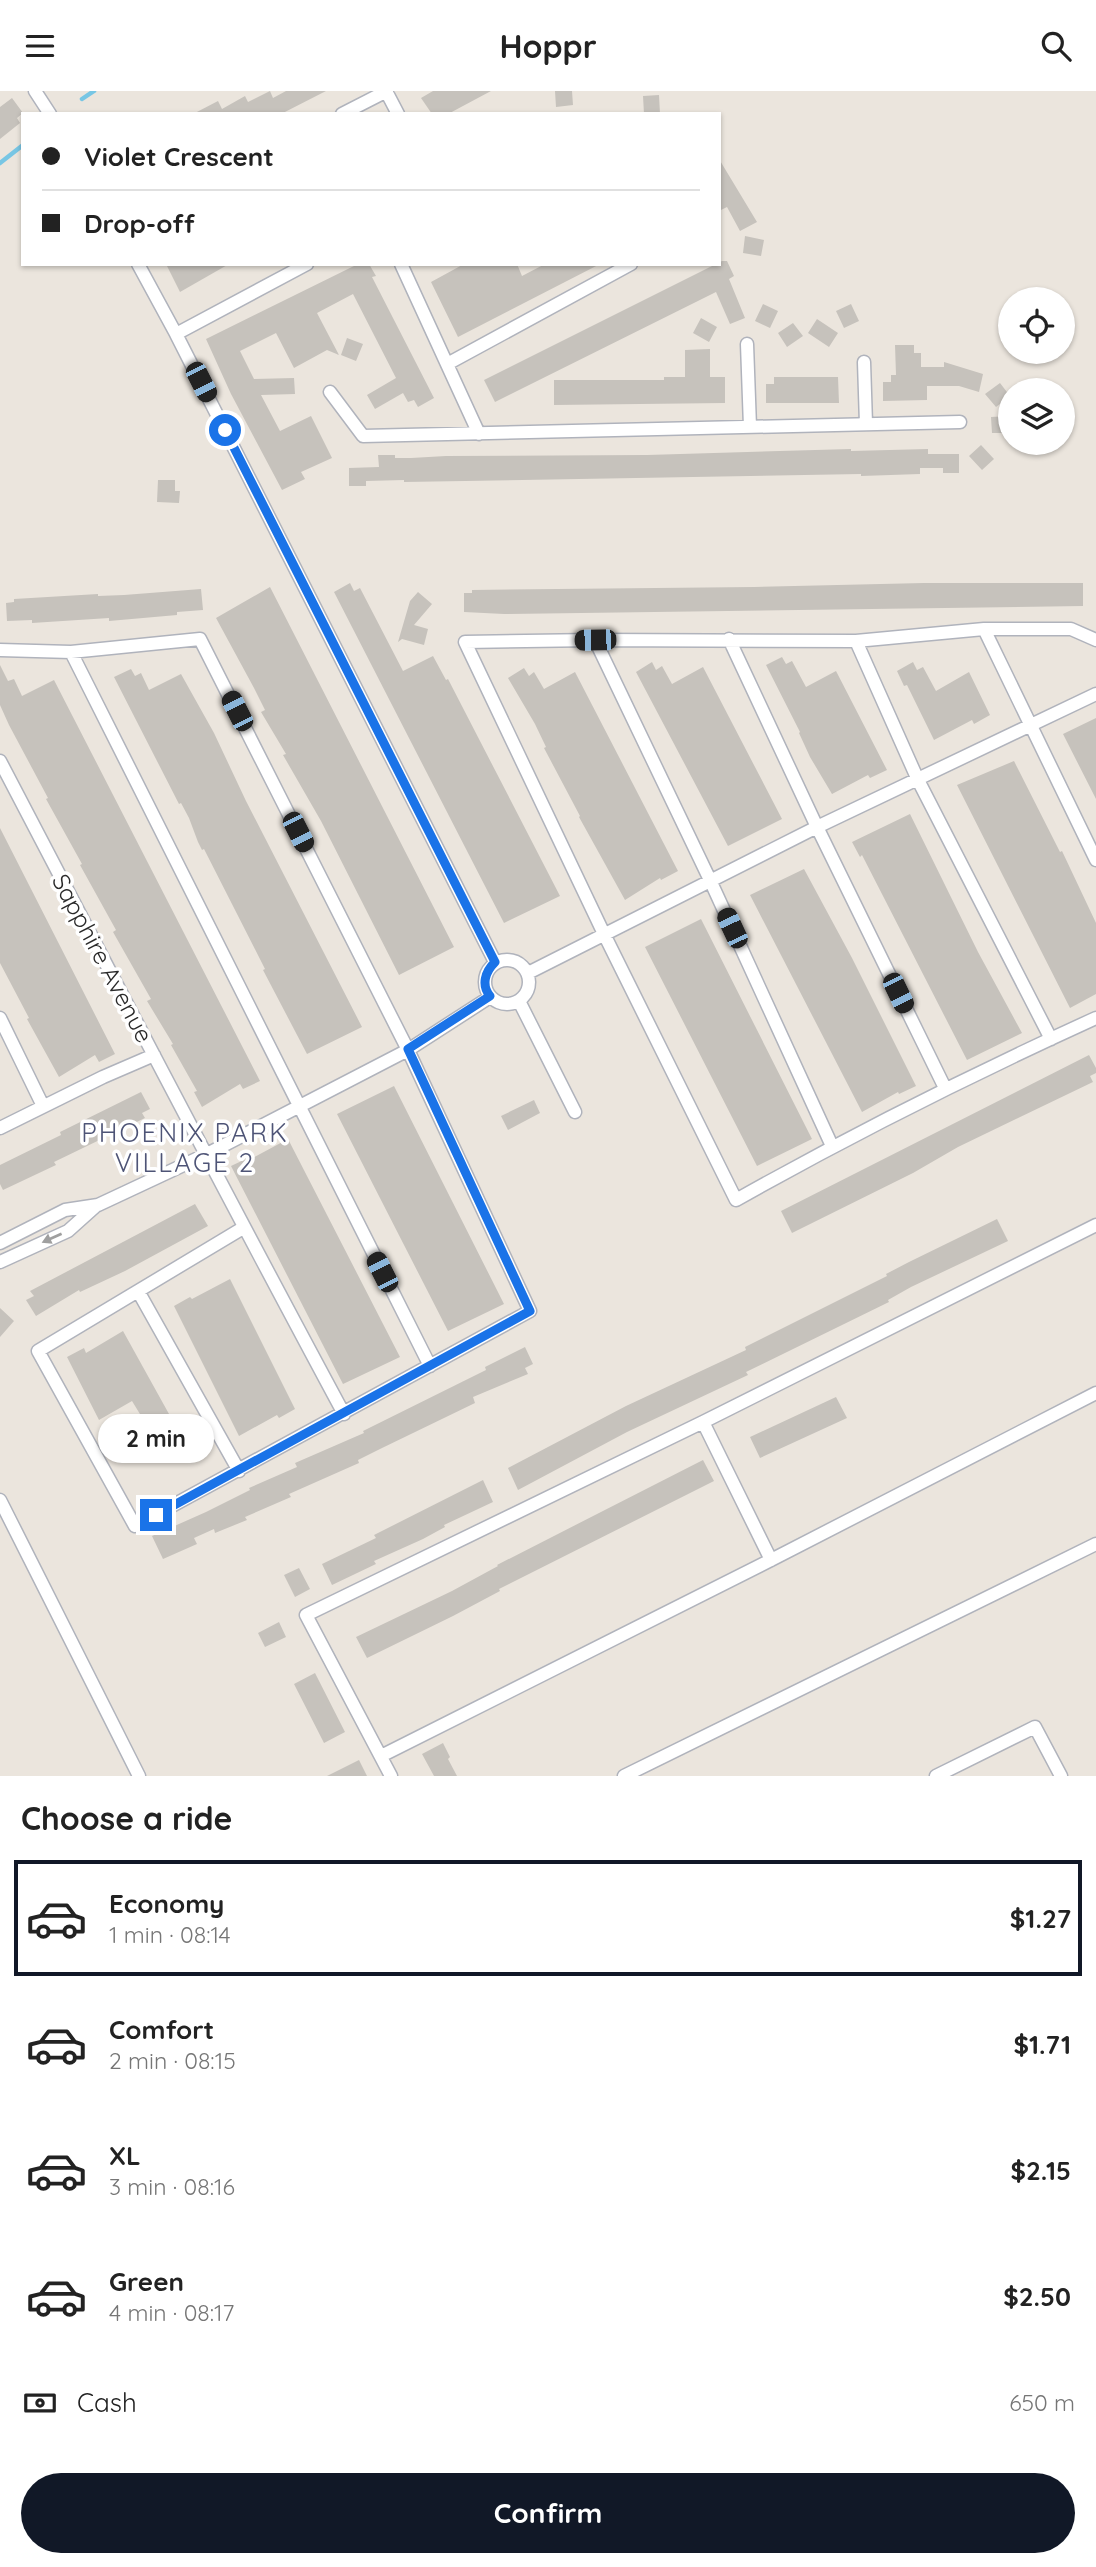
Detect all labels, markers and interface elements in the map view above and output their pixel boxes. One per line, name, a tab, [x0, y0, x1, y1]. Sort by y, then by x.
text: Hoppr	[499, 26, 597, 66]
icon: menu	[21, 27, 59, 65]
icon: search	[1037, 27, 1075, 65]
text: Violet Crescent	[84, 140, 274, 173]
text: Drop-off	[84, 207, 195, 240]
map controls	[998, 287, 1075, 455]
button: locate	[998, 287, 1075, 364]
car	[183, 359, 220, 405]
button: layers	[998, 378, 1075, 455]
route start	[209, 414, 241, 446]
car	[574, 629, 617, 651]
car	[219, 688, 256, 734]
car	[280, 809, 317, 855]
street label: Sapphire Avenue	[46, 868, 160, 1048]
car	[714, 905, 751, 951]
car	[880, 970, 917, 1016]
district label: PHOENIX PARK VILLAGE 2	[81, 1116, 289, 1179]
one-way arrow	[42, 1232, 62, 1244]
car	[364, 1249, 401, 1295]
callout: 2 min	[98, 1413, 214, 1463]
text: 2 min	[126, 1424, 186, 1453]
route end	[140, 1499, 172, 1531]
text: Choose a ride	[21, 1798, 233, 1838]
icon: car	[25, 1887, 88, 1950]
text: Economy	[109, 1887, 224, 1920]
text: $1.27	[1010, 1902, 1071, 1935]
text: 1 min · 08:14	[109, 1920, 231, 1949]
icon: car	[25, 2013, 88, 2076]
text: Comfort	[109, 2013, 214, 2046]
text: $1.71	[1013, 2028, 1071, 2061]
text: 2 min · 08:15	[109, 2046, 236, 2075]
icon: car	[25, 2139, 88, 2202]
text: XL	[109, 2139, 141, 2172]
text: $2.15	[1010, 2154, 1071, 2187]
text: 3 min · 08:16	[109, 2172, 235, 2201]
icon: car	[25, 2265, 88, 2328]
text: Green	[109, 2265, 184, 2298]
text: $2.50	[1003, 2280, 1071, 2313]
text: 4 min · 08:17	[109, 2298, 234, 2327]
icon: cash	[21, 2384, 59, 2422]
text: Cash	[77, 2386, 137, 2419]
text: 650 m	[1009, 2388, 1075, 2417]
button: Confirm	[21, 2473, 1075, 2553]

